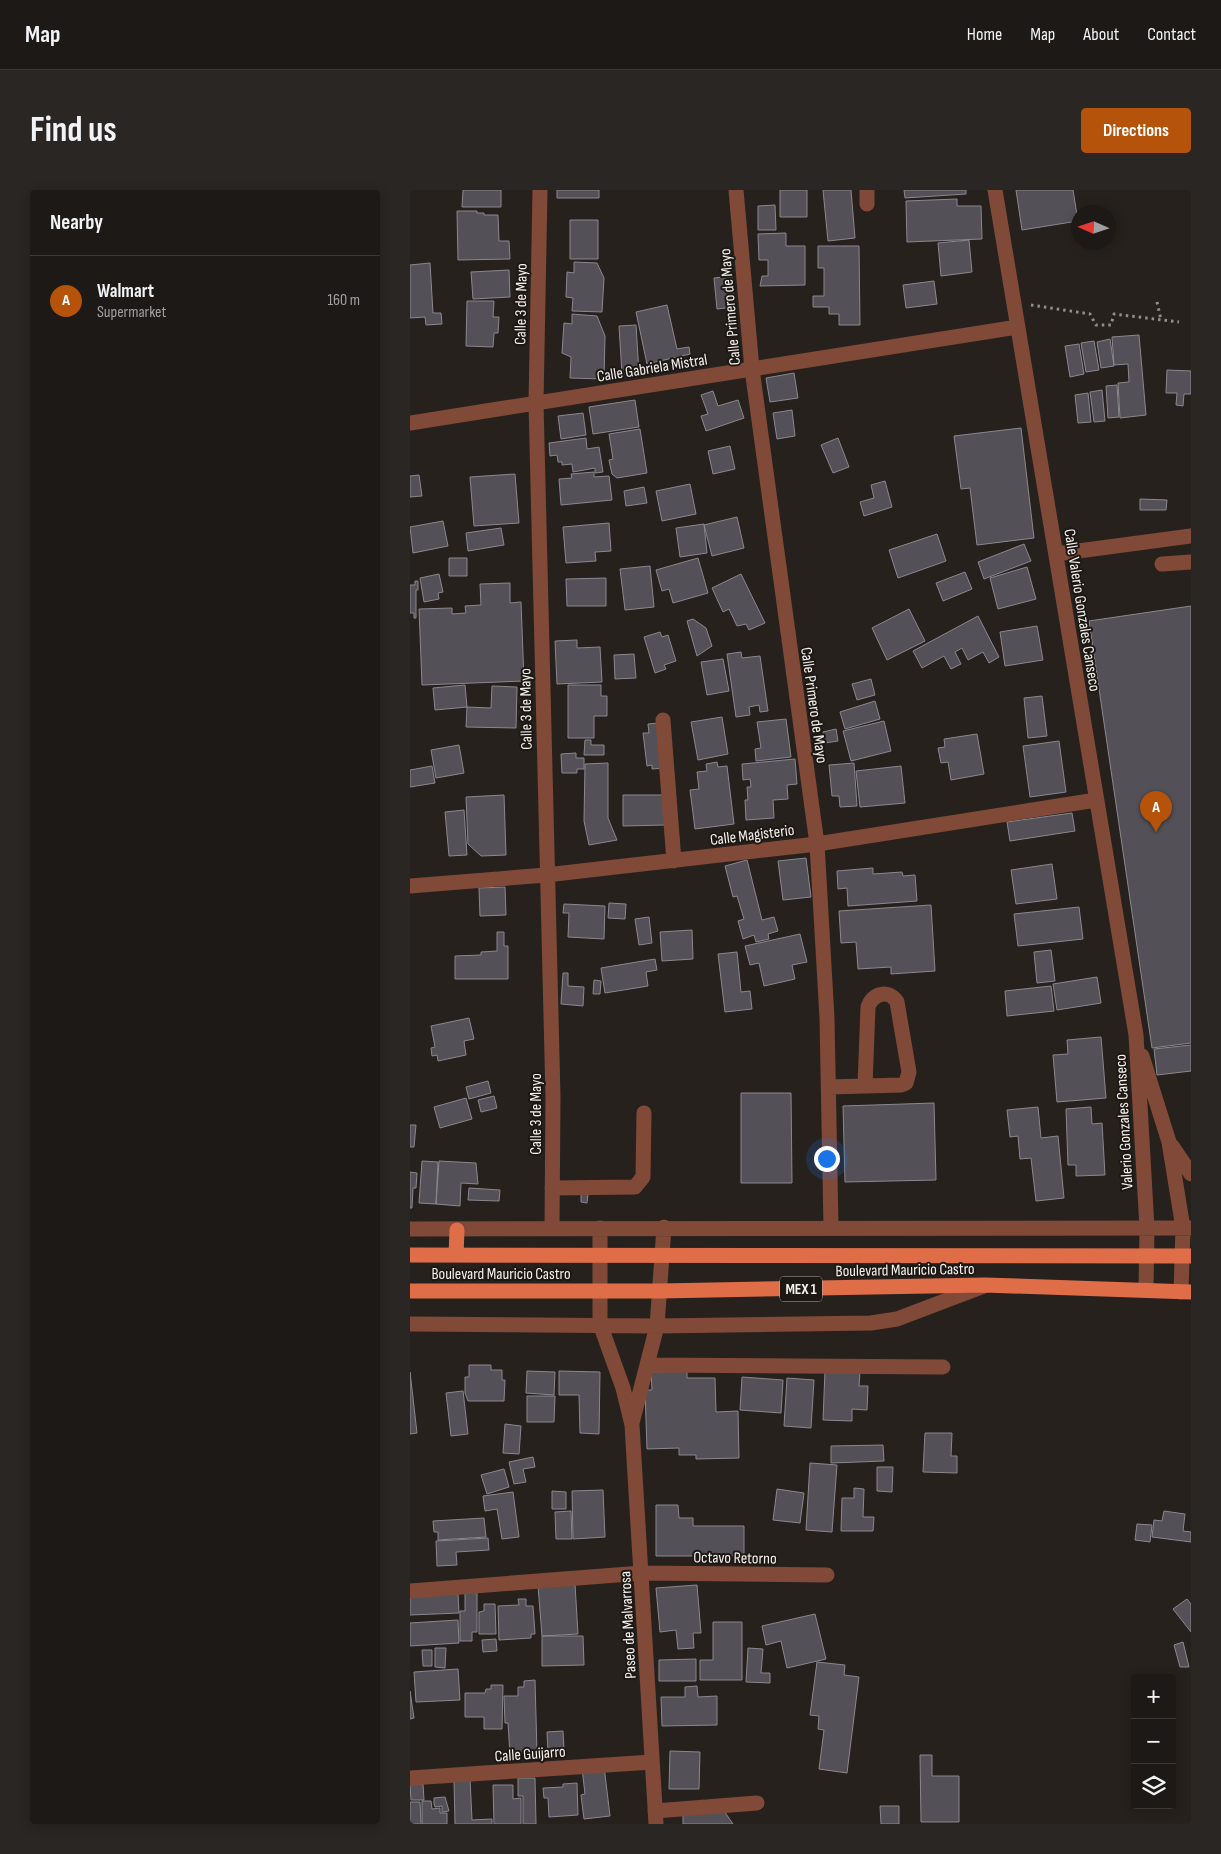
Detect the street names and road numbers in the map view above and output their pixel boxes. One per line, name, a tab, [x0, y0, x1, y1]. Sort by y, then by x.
street label: Calle Primero de Mayo	[716, 248, 745, 366]
street label: Calle 3 de Mayo	[511, 263, 532, 345]
street label: Calle Gabriela Mistral	[596, 350, 709, 387]
street label: Calle Valerio Gonzales Canseco	[1059, 528, 1104, 693]
street label: Calle Primero de Mayo	[796, 646, 831, 764]
street label: Calle 3 de Mayo	[516, 668, 537, 750]
street label: Calle Magisterio	[709, 821, 795, 850]
street label: Valerio Gonzales Canseco	[1111, 1054, 1138, 1190]
street label: Calle 3 de Mayo	[527, 1073, 546, 1155]
street label: Boulevard Mauricio Castro	[835, 1260, 975, 1281]
street label: Boulevard Mauricio Castro	[431, 1265, 571, 1284]
road number: MEX 1	[780, 1276, 822, 1302]
street label: Octavo Retorno	[693, 1548, 777, 1569]
street label: Paseo de Malvarrosa	[616, 1571, 641, 1679]
street label: Calle Guijarro	[494, 1743, 566, 1766]

